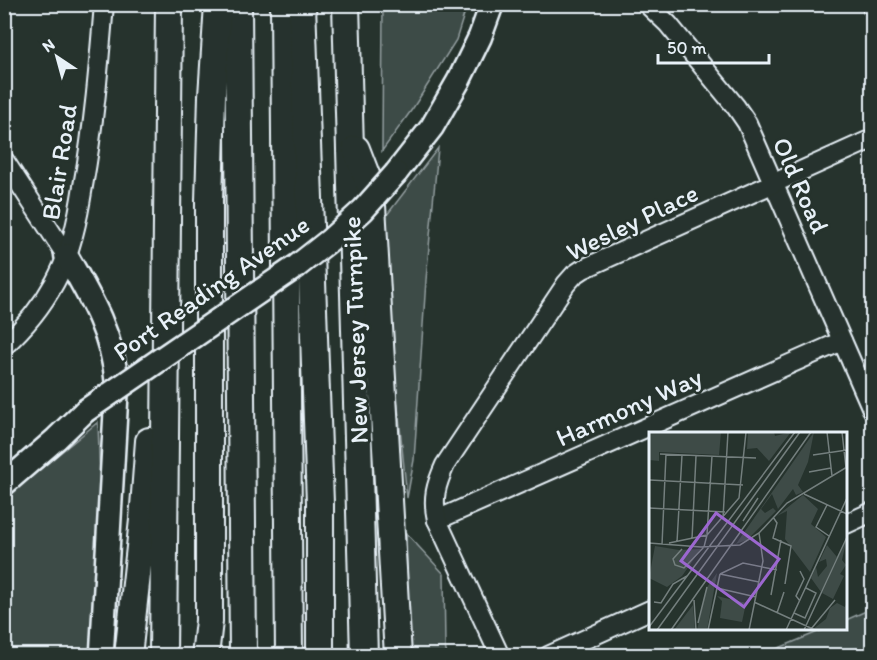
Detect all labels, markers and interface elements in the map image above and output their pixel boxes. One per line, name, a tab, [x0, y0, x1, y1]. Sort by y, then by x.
north arrow	[27, 27, 87, 87]
scale bar	[658, 27, 769, 65]
text: N	[39, 34, 58, 56]
text: 50 m	[667, 37, 707, 59]
street label: Blair Road	[34, 102, 84, 222]
street label: Old Road	[766, 132, 836, 238]
street label: Wesley Place	[561, 176, 703, 268]
street label: Port Reading Avenue	[107, 208, 315, 368]
street label: New Jersey Turnpike	[335, 216, 375, 444]
street label: Harmony Way	[551, 361, 707, 453]
inset map	[649, 432, 847, 630]

